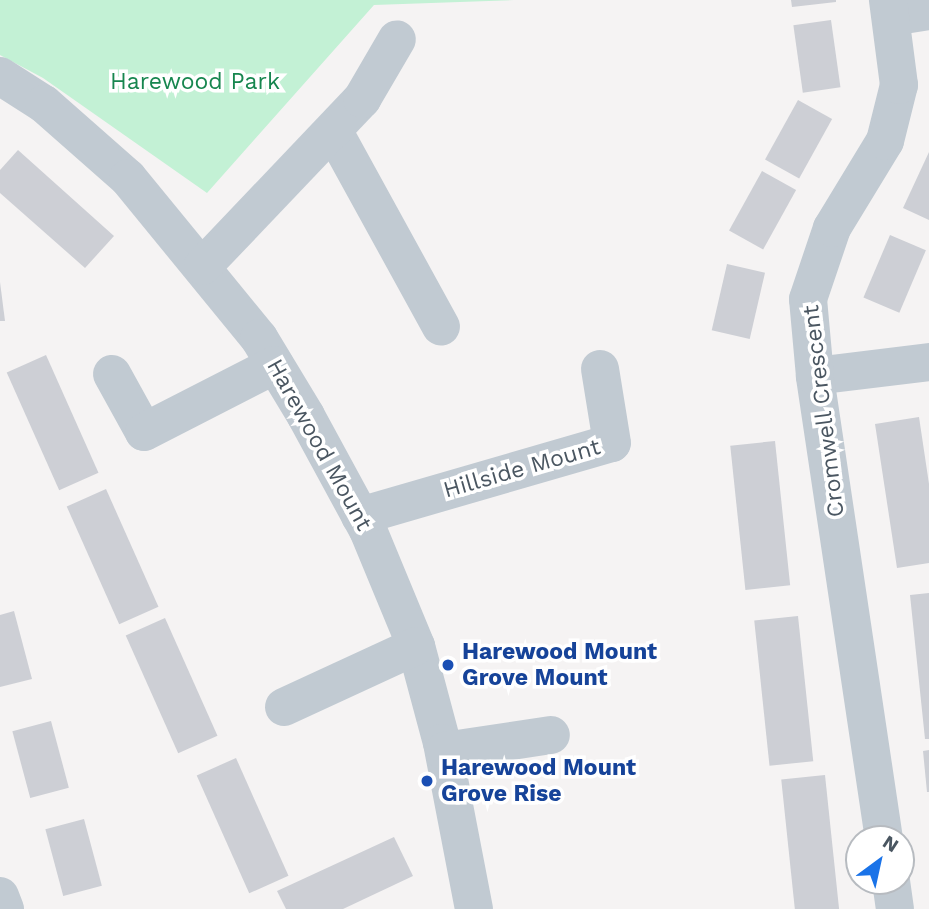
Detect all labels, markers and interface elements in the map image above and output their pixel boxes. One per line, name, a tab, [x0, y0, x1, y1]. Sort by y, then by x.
park label: Harewood Park	[110, 68, 280, 96]
street label: Cromwell Crescent	[797, 303, 851, 519]
street label: Harewood Mount	[260, 354, 378, 536]
street label: Hillside Mount	[440, 433, 604, 505]
place label: Harewood Mount Grove Mount	[462, 638, 657, 692]
marker: Harewood Mount Grove Mount	[440, 657, 456, 673]
place label: Harewood Mount Grove Rise	[441, 754, 636, 808]
marker: Harewood Mount Grove Rise	[419, 773, 435, 789]
north arrow	[845, 825, 915, 895]
text: N	[878, 830, 903, 857]

